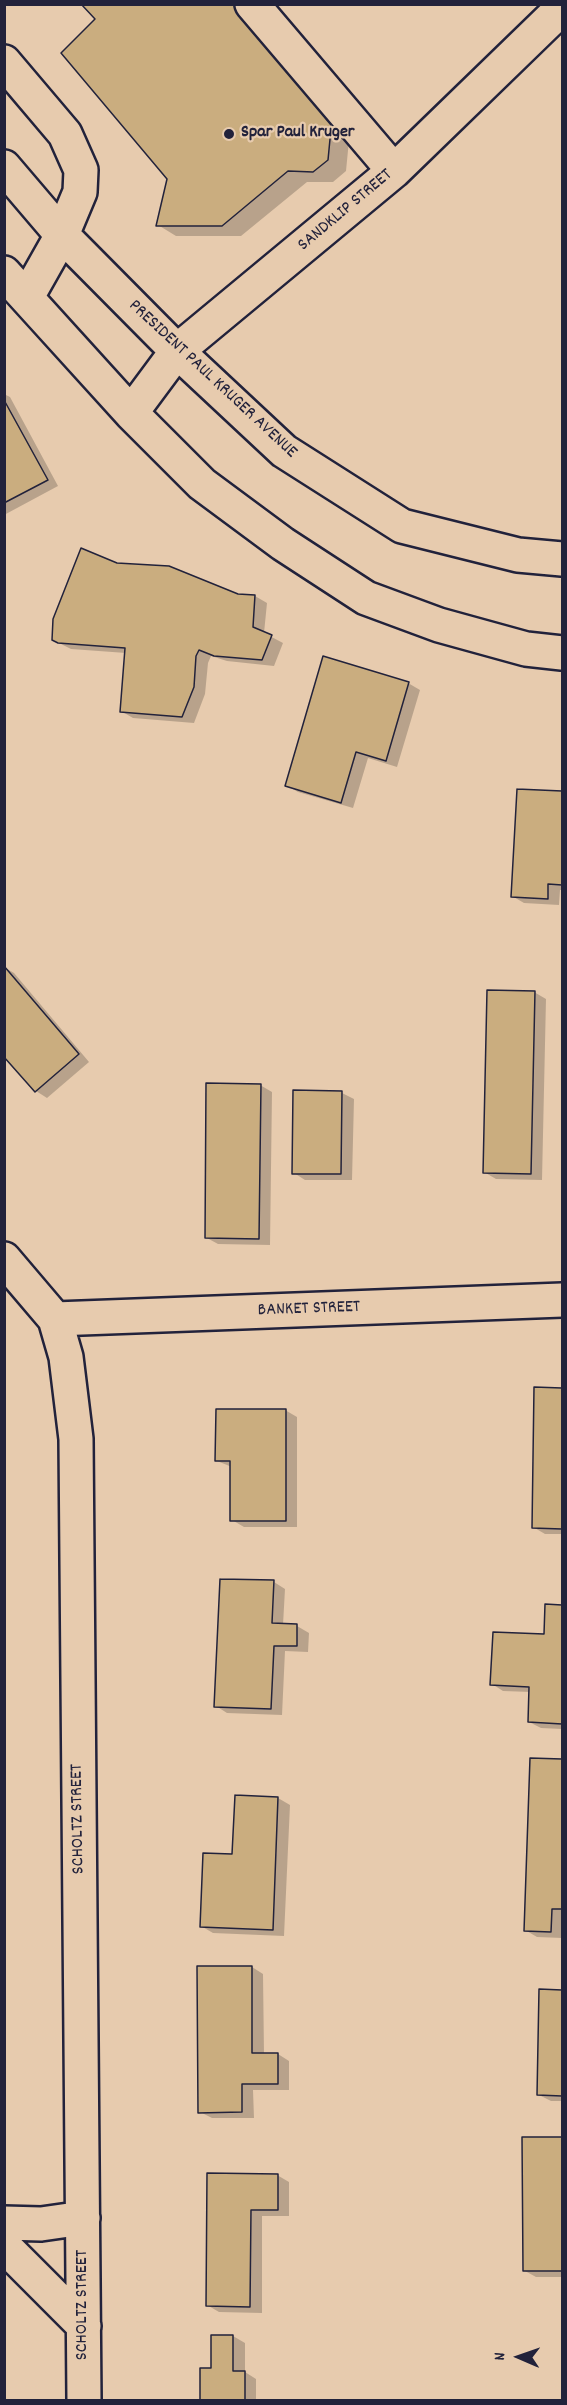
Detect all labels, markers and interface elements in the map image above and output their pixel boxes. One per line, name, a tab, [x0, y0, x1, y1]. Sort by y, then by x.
place label: Spar Paul Kruger	[241, 123, 354, 145]
marker: Spar Paul Kruger	[222, 127, 236, 141]
street label: SANDKLIP STREET	[294, 165, 398, 257]
street label: PRESIDENT PAUL KRUGER AVENUE	[123, 296, 301, 464]
street label: BANKET STREET	[257, 1297, 361, 1323]
street label: SCHOLTZ STREET	[67, 1764, 91, 1874]
street label: SCHOLTZ STREET	[73, 2250, 95, 2360]
north arrow	[489, 2327, 549, 2387]
text: N	[489, 2352, 512, 2361]

